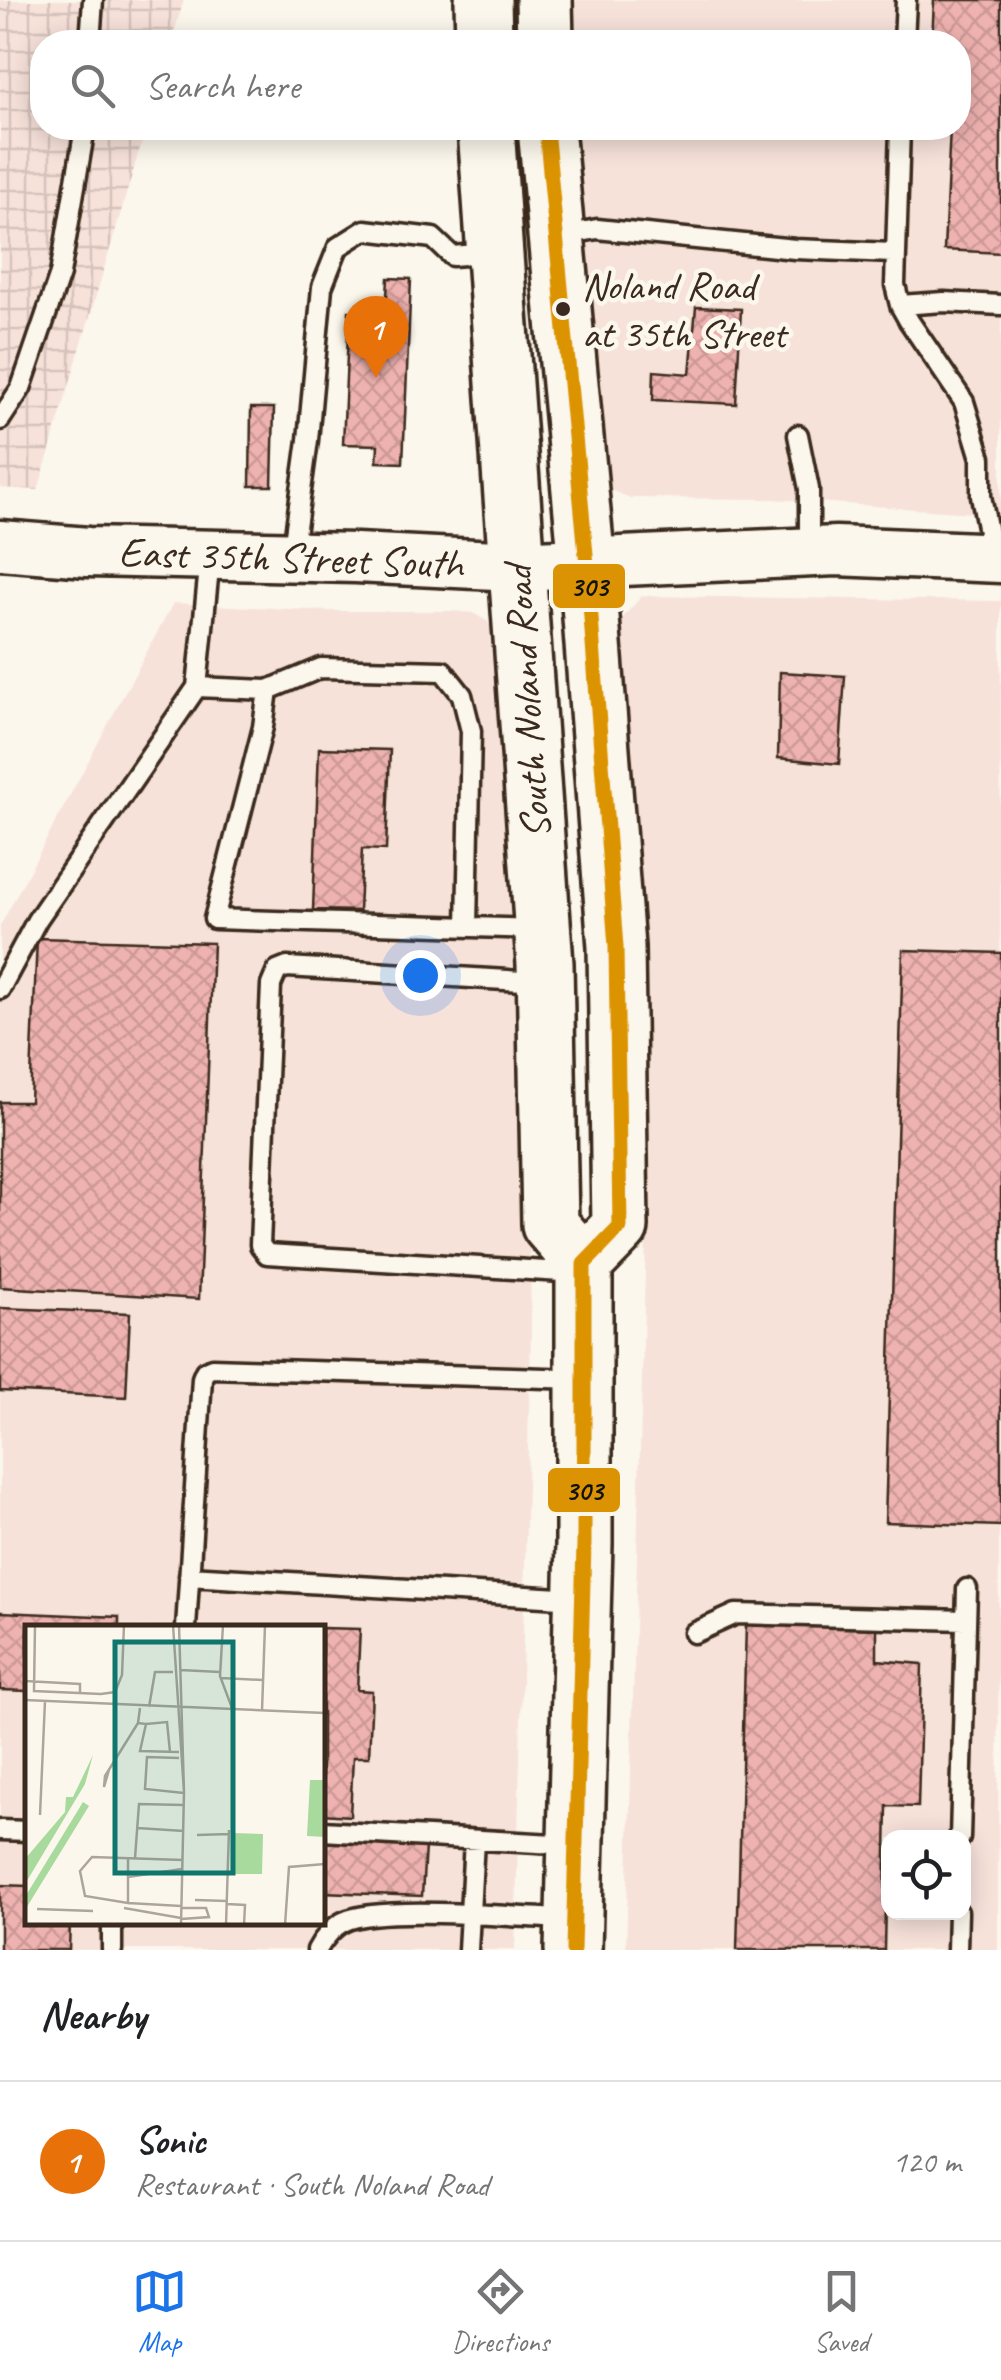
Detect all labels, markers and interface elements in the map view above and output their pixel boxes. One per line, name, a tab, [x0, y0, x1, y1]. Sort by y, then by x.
search box	[30, 30, 971, 140]
icon: search	[65, 58, 120, 113]
text: Search here	[145, 62, 300, 109]
place label: Noland Road at 35th Street	[582, 261, 790, 359]
pin: 1	[344, 296, 408, 378]
marker: Noland Road at 35th Street	[553, 299, 573, 319]
street label: East 35th Street South	[118, 525, 467, 591]
street label: South Noland Road	[491, 558, 563, 840]
line badge: 303	[551, 562, 627, 610]
text: 303	[570, 569, 610, 604]
your location	[395, 950, 446, 1001]
line badge: 303	[546, 1466, 622, 1514]
text: 303	[565, 1473, 605, 1508]
inset map	[25, 1625, 325, 1925]
map controls	[881, 1830, 971, 1920]
button: locate	[881, 1830, 971, 1920]
text: Nearby	[40, 1989, 146, 2042]
text: Sonic	[135, 2117, 206, 2164]
text: 1	[65, 2141, 80, 2182]
text: 120 m	[892, 2141, 961, 2182]
text: Restaurant · South Noland Road	[135, 2164, 489, 2205]
tab: Map	[132, 2264, 187, 2359]
tab: Directions	[452, 2264, 549, 2359]
tab: Saved	[814, 2264, 869, 2359]

